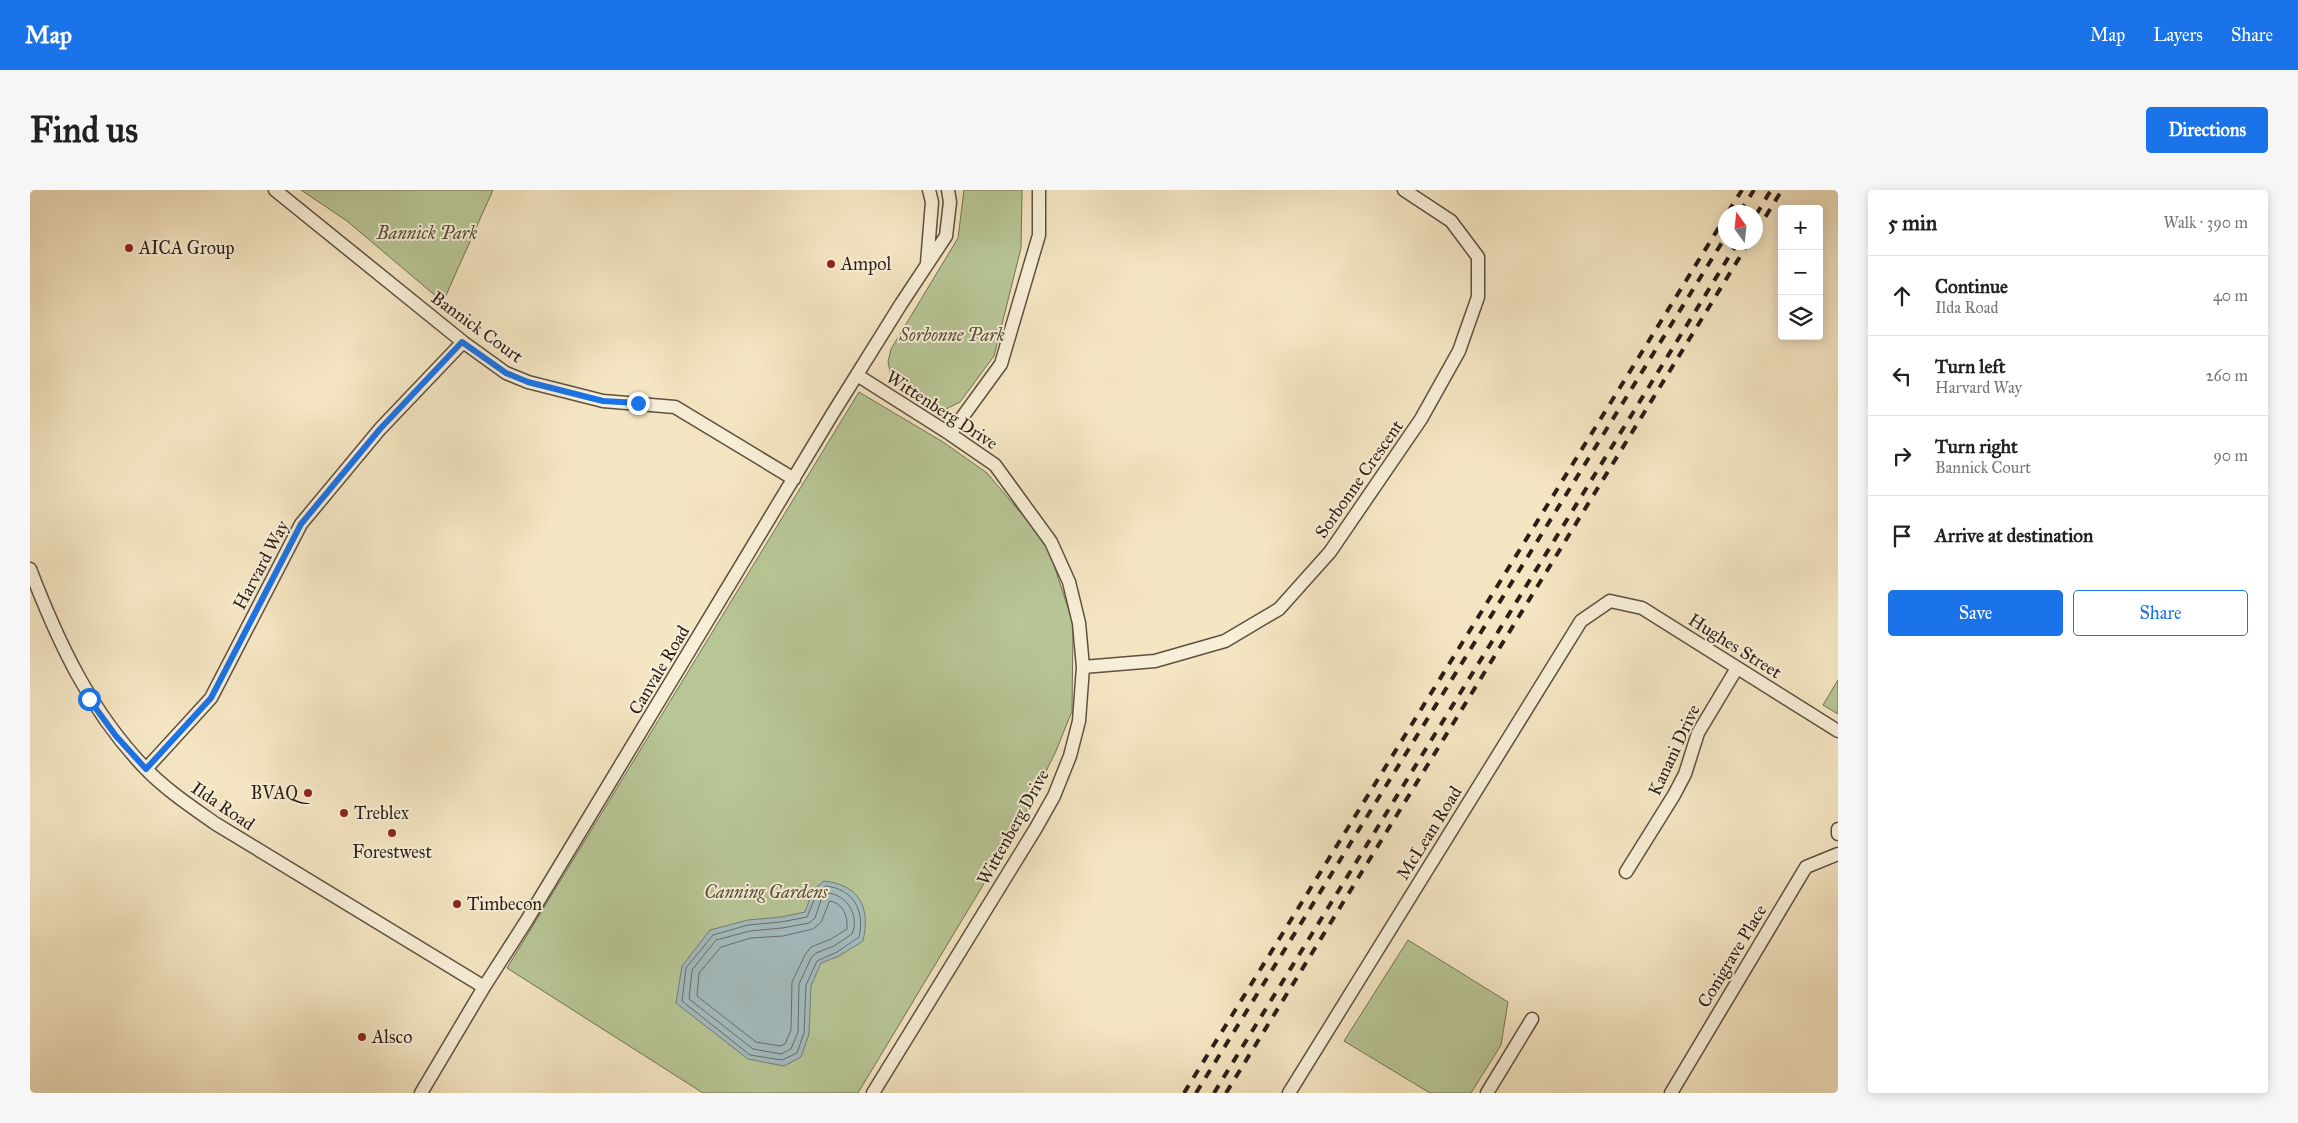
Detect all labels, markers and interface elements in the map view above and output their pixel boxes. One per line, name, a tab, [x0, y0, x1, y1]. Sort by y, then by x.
text: Map	[25, 20, 72, 50]
text: Map	[2090, 24, 2125, 46]
text: Layers	[2153, 24, 2203, 46]
text: Share	[2231, 24, 2273, 46]
button: Directions	[2146, 107, 2268, 153]
text: Find us	[30, 109, 138, 152]
north arrow	[1718, 205, 1763, 250]
map controls	[1778, 205, 1823, 340]
button: +	[1778, 205, 1823, 250]
text: 5 min	[1888, 210, 1937, 236]
text: Walk · 390 m	[2163, 213, 2248, 232]
park label: Bannick Park	[376, 222, 477, 244]
place label: AICA Group	[138, 237, 235, 259]
marker: AICA Group	[123, 242, 135, 254]
button: −	[1778, 250, 1823, 295]
place label: Ampol	[840, 253, 891, 275]
marker: Ampol	[825, 258, 837, 270]
text: Continue	[1935, 275, 2008, 298]
icon: ahead	[1888, 282, 1916, 310]
street label: Bannick Court	[427, 286, 528, 368]
text: 40 m	[2213, 286, 2248, 305]
button: layers	[1778, 295, 1823, 340]
text: Ilda Road	[1935, 298, 1998, 317]
park label: Sorbonne Park	[898, 324, 1005, 346]
text: Turn left	[1935, 355, 2005, 378]
icon: left	[1888, 362, 1916, 390]
street label: Wittenberg Drive	[881, 366, 1002, 455]
text: 260 m	[2206, 366, 2248, 385]
text: Harvard Way	[1935, 378, 2022, 397]
route end	[627, 392, 650, 415]
street label: Sorbonne Crescent	[1310, 415, 1408, 542]
text: Turn right	[1935, 435, 2018, 458]
icon: right	[1888, 442, 1916, 470]
text: 90 m	[2213, 446, 2248, 465]
text: Bannick Court	[1935, 458, 2031, 477]
street label: Harvard Way	[228, 516, 294, 613]
icon: arrive	[1888, 522, 1916, 550]
text: Arrive at destination	[1935, 524, 2093, 547]
button: Save	[1888, 590, 2063, 636]
button: Share	[2073, 590, 2248, 636]
street label: Hughes Street	[1684, 609, 1786, 685]
street label: Canvale Road	[624, 621, 694, 719]
route start	[78, 688, 101, 711]
street label: Kanani Drive	[1643, 701, 1705, 799]
street label: Wittenberg Drive	[972, 765, 1055, 889]
street label: Ilda Road	[187, 777, 259, 835]
place label: BVAQ	[251, 782, 310, 804]
street label: McLean Road	[1392, 782, 1466, 884]
marker: BVAQ	[302, 787, 314, 799]
place label: Treblex	[354, 802, 409, 824]
marker: Treblex	[338, 807, 350, 819]
marker: Forestwest	[386, 827, 398, 839]
place label: Forestwest	[352, 841, 432, 863]
park label: Canning Gardens	[704, 881, 829, 903]
place label: Timbecon	[467, 893, 542, 915]
marker: Timbecon	[451, 898, 463, 910]
street label: Conigrave Place	[1693, 900, 1772, 1012]
place label: Alsco	[371, 1026, 412, 1048]
marker: Alsco	[356, 1031, 368, 1043]

